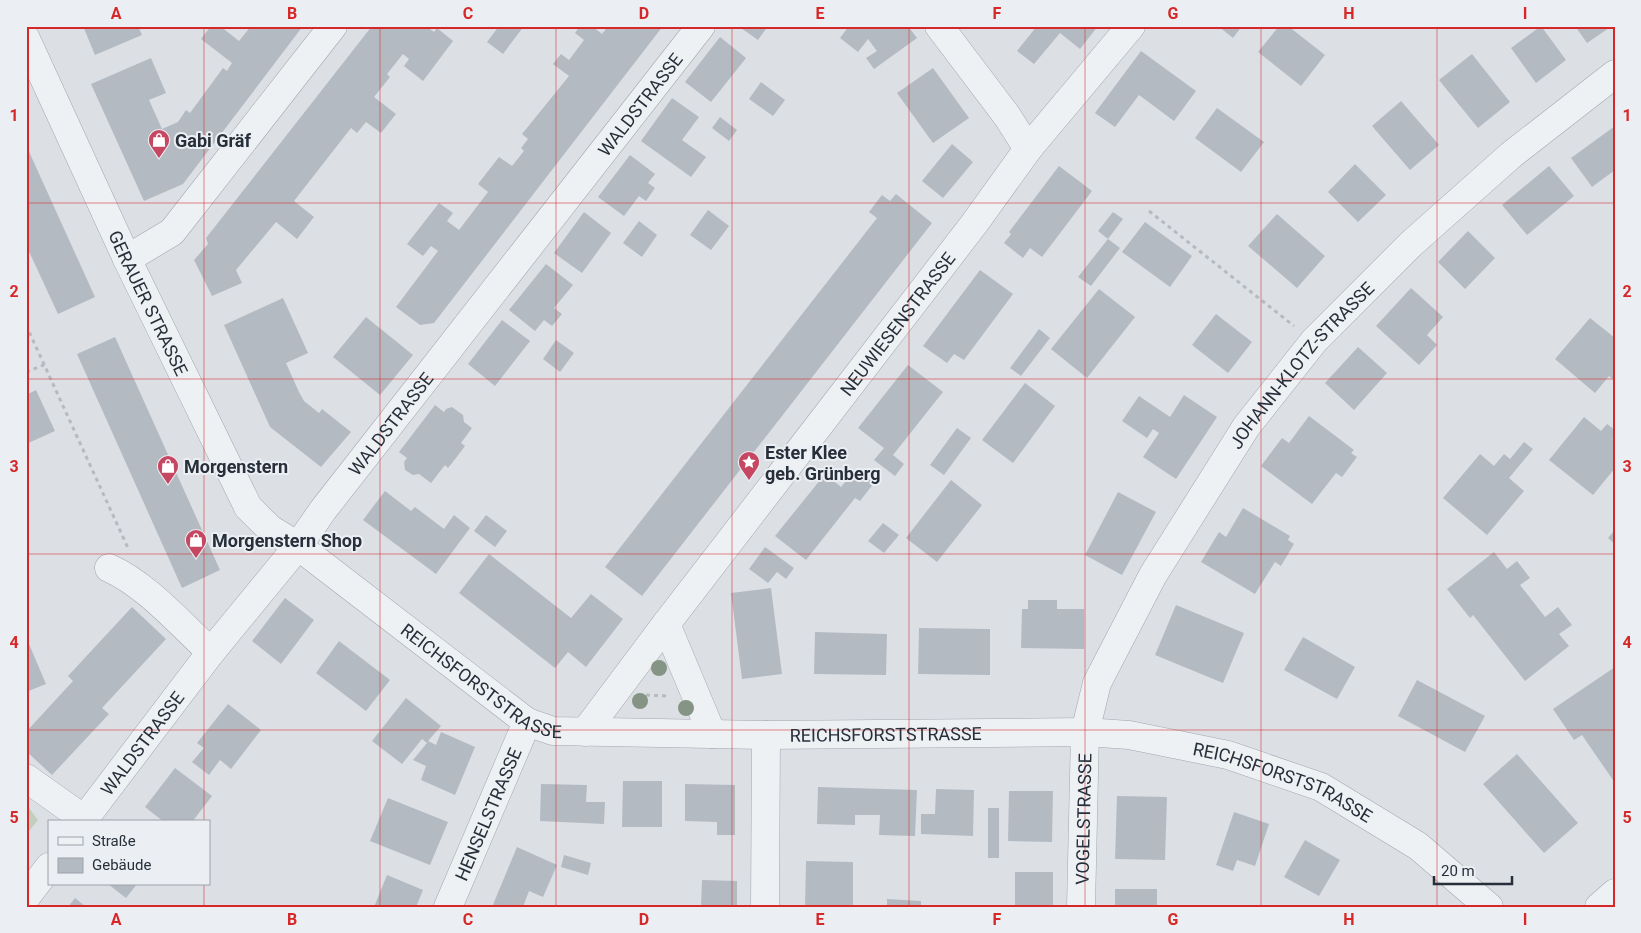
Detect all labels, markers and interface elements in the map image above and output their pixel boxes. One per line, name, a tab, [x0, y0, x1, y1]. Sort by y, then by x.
text: A	[111, 4, 122, 23]
text: B	[287, 4, 297, 23]
text: C	[463, 4, 473, 23]
text: D	[639, 4, 649, 23]
text: E	[816, 4, 825, 23]
text: F	[993, 4, 1002, 23]
text: G	[1168, 4, 1179, 23]
text: H	[1343, 4, 1355, 23]
text: I	[1523, 4, 1527, 23]
street label: WALDSTRASSE	[593, 49, 686, 160]
text: 1	[9, 106, 19, 125]
text: 1	[1622, 106, 1632, 125]
shop icon: Gabi Gräf	[147, 128, 171, 159]
place label: Gabi Gräf	[175, 130, 251, 151]
street label: GERAUER STRASSE	[105, 227, 193, 379]
street label: NEUWIESENSTRASSE	[835, 248, 959, 400]
street label: JOHANN-KLOTZ-STRASSE	[1225, 277, 1378, 452]
text: 2	[9, 282, 19, 301]
text: 2	[1622, 282, 1632, 301]
street label: WALDSTRASSE	[344, 368, 437, 479]
place label: Ester Klee geb. Grünberg	[765, 442, 880, 484]
place icon: Ester Klee geb. Grünberg	[737, 450, 761, 481]
shop icon: Morgenstern	[156, 454, 180, 485]
place label: Morgenstern	[184, 456, 288, 477]
text: 3	[9, 457, 19, 476]
text: 3	[1622, 457, 1632, 476]
shop icon: Morgenstern Shop	[184, 528, 208, 559]
place label: Morgenstern Shop	[212, 530, 362, 551]
street label: REICHSFORSTSTRASSE	[397, 619, 562, 742]
text: 4	[9, 633, 19, 652]
text: 4	[1622, 633, 1632, 652]
street label: WALDSTRASSE	[96, 687, 188, 799]
street label: REICHSFORSTSTRASSE	[790, 722, 982, 745]
street label: REICHSFORSTSTRASSE	[1191, 738, 1376, 826]
street label: HENSELSTRASSE	[450, 744, 525, 884]
street label: VOGELSTRASSE	[1071, 753, 1095, 885]
text: 5	[9, 808, 19, 827]
text: 5	[1622, 808, 1632, 827]
legend	[48, 820, 210, 886]
text: Straße	[92, 832, 136, 850]
scale bar	[1434, 853, 1511, 885]
text: Gebäude	[92, 856, 151, 874]
text: 20 m	[1441, 862, 1475, 880]
text: A	[111, 910, 122, 929]
text: B	[287, 910, 297, 929]
text: C	[463, 910, 473, 929]
text: D	[639, 910, 649, 929]
text: E	[816, 910, 825, 929]
text: F	[993, 910, 1002, 929]
text: G	[1168, 910, 1179, 929]
text: H	[1343, 910, 1355, 929]
text: I	[1523, 910, 1527, 929]

